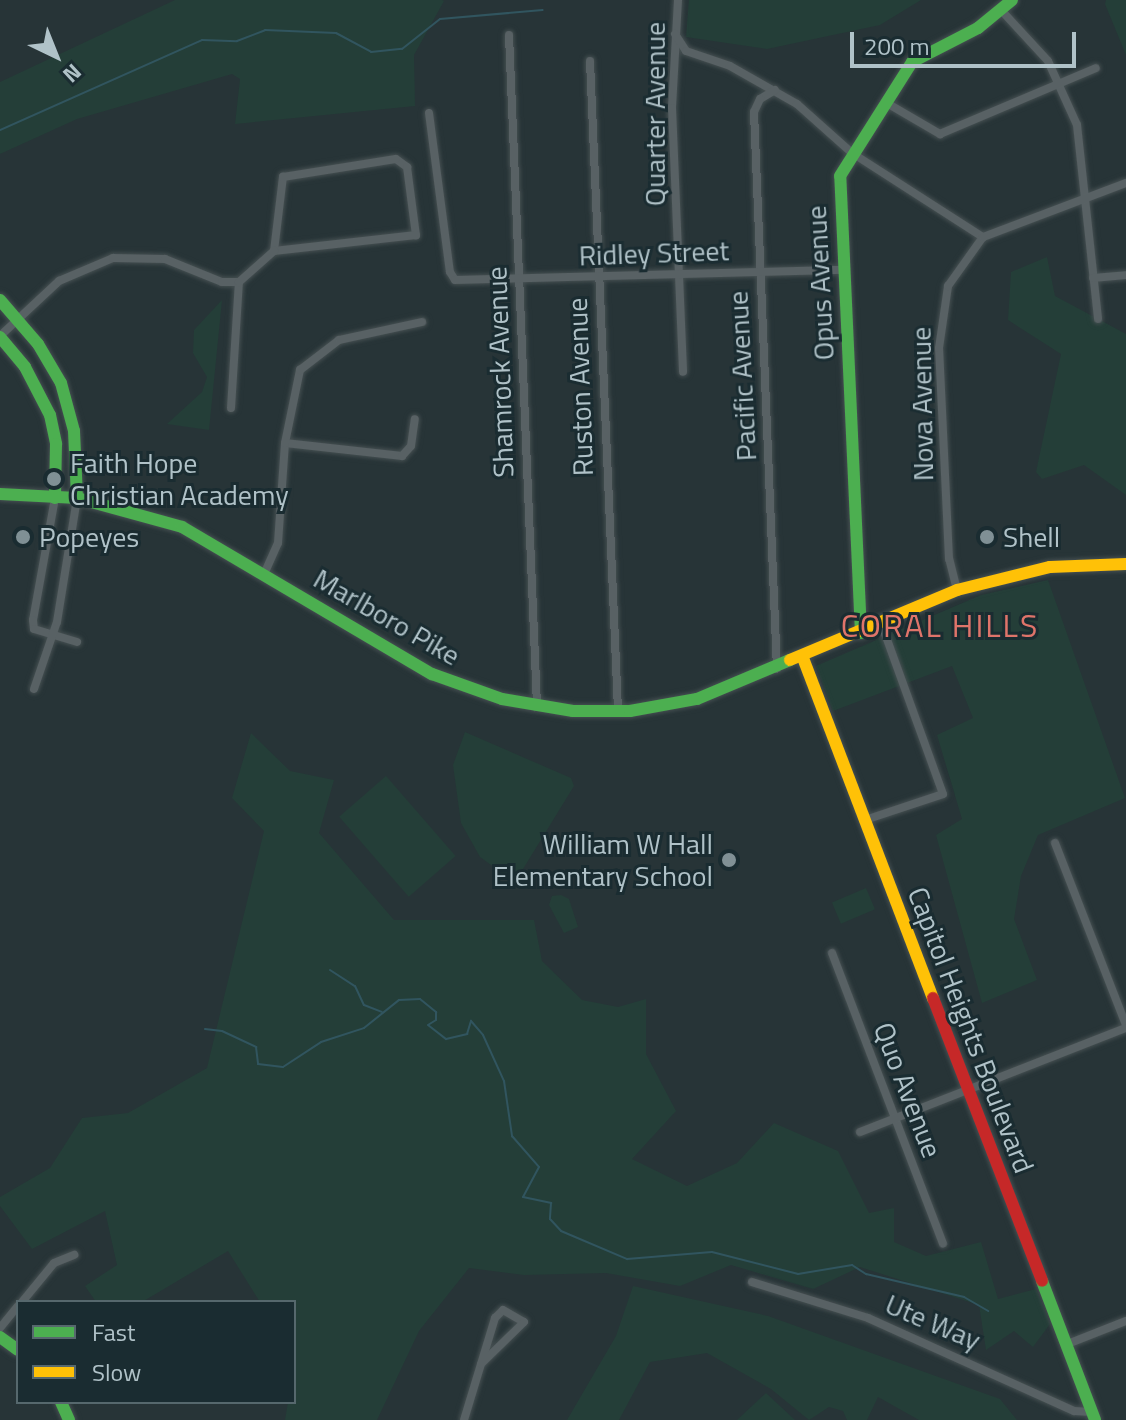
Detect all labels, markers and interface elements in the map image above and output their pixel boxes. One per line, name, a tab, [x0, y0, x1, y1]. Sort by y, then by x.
north arrow	[16, 16, 96, 96]
scale bar	[854, 16, 1080, 66]
street label: Quarter Avenue	[638, 22, 672, 206]
text: 200 m	[864, 28, 930, 64]
text: N	[55, 56, 90, 91]
street label: Opus Avenue	[799, 205, 841, 361]
street label: Ridley Street	[578, 234, 730, 272]
street label: Shamrock Avenue	[480, 266, 520, 478]
street label: Pacific Avenue	[721, 290, 763, 462]
street label: Ruston Avenue	[560, 297, 600, 477]
street label: Nova Avenue	[904, 327, 940, 481]
place label: Faith Hope Christian Academy	[70, 446, 289, 512]
marker: Faith Hope Christian Academy	[45, 470, 63, 488]
place label: Popeyes	[39, 520, 139, 554]
place label: Shell	[1003, 520, 1060, 554]
marker: Popeyes	[14, 528, 32, 546]
marker: Shell	[978, 528, 996, 546]
street label: Marlboro Pike	[308, 562, 466, 672]
district label: CORAL HILLS	[841, 606, 1039, 644]
place label: William W Hall Elementary School	[493, 827, 713, 893]
marker: William W Hall Elementary School	[720, 851, 738, 869]
street label: Capitol Heights Boulevard	[901, 882, 1041, 1178]
street label: Quo Avenue	[867, 1018, 949, 1162]
street label: Ute Way	[880, 1287, 986, 1357]
legend	[16, 1300, 296, 1404]
text: Fast	[92, 1314, 135, 1350]
text: Slow	[92, 1354, 141, 1390]

